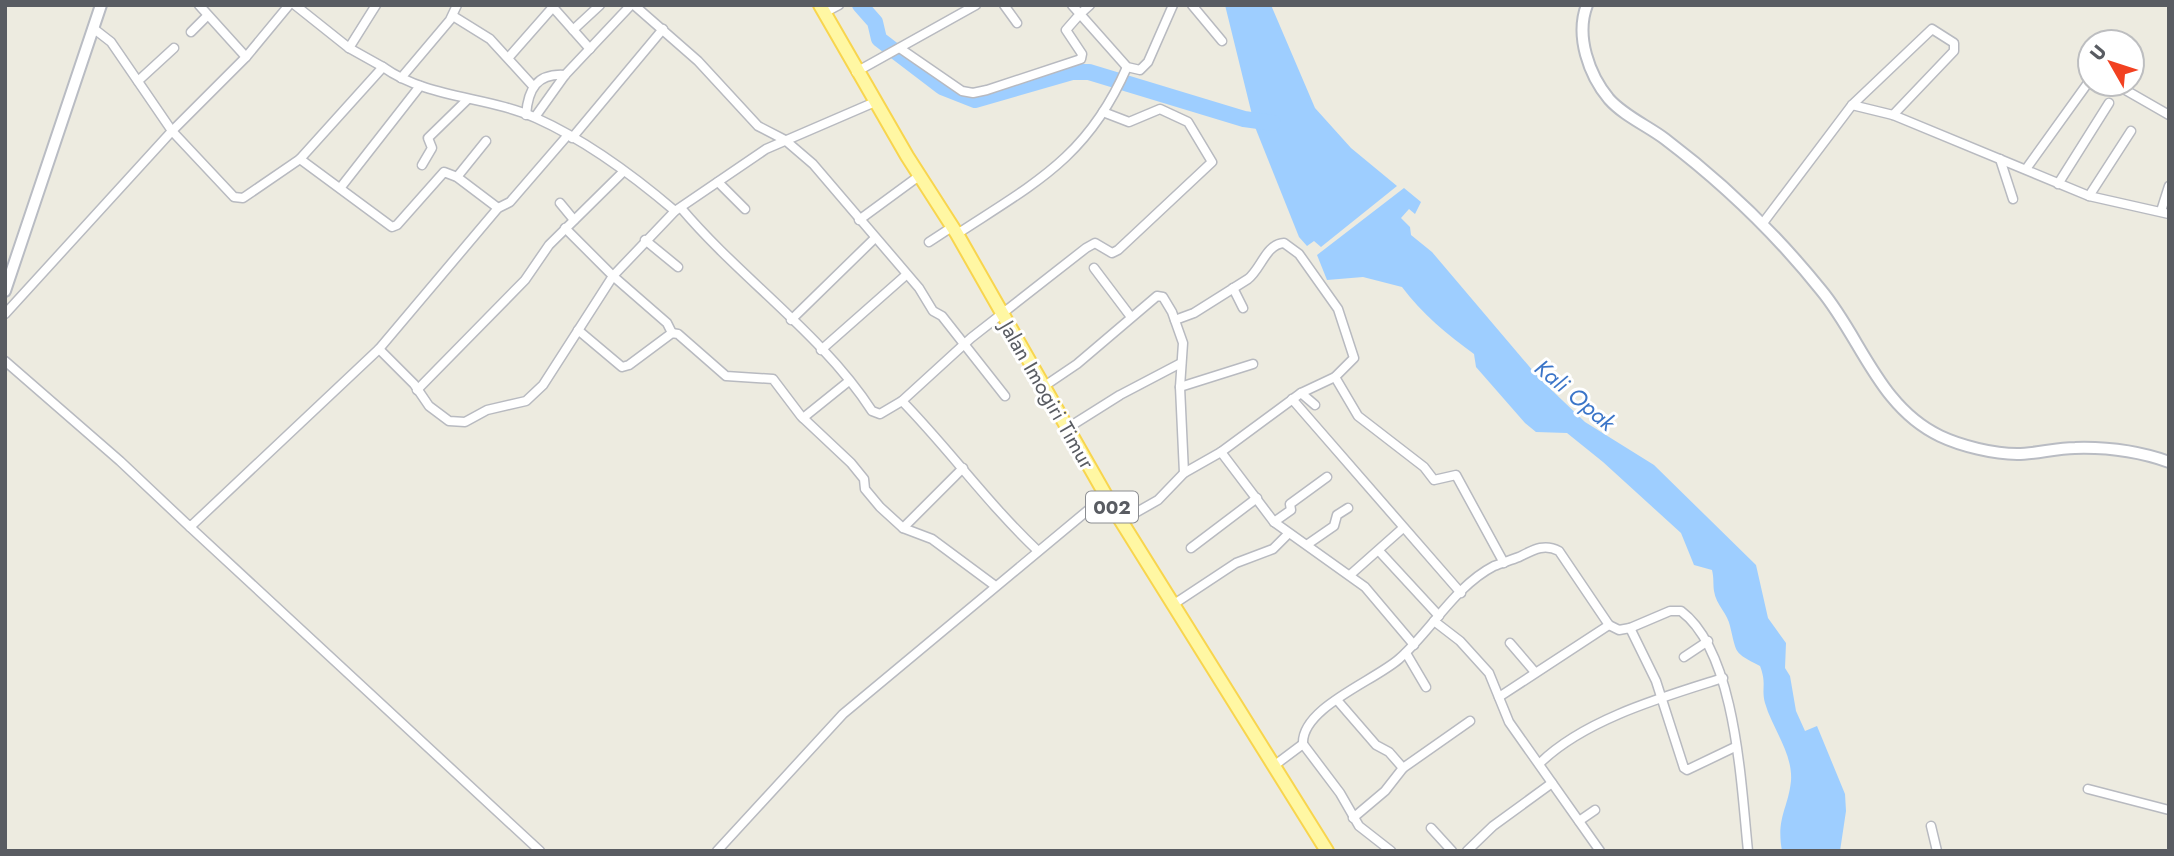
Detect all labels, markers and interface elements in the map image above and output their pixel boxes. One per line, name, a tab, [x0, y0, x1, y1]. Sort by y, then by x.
north arrow	[2076, 28, 2146, 98]
text: U	[2083, 39, 2113, 66]
street label: Jalan Imogiri Timur	[991, 313, 1102, 475]
water label: Kali Opak	[1527, 351, 1624, 440]
road number: 002	[1086, 492, 1138, 522]

